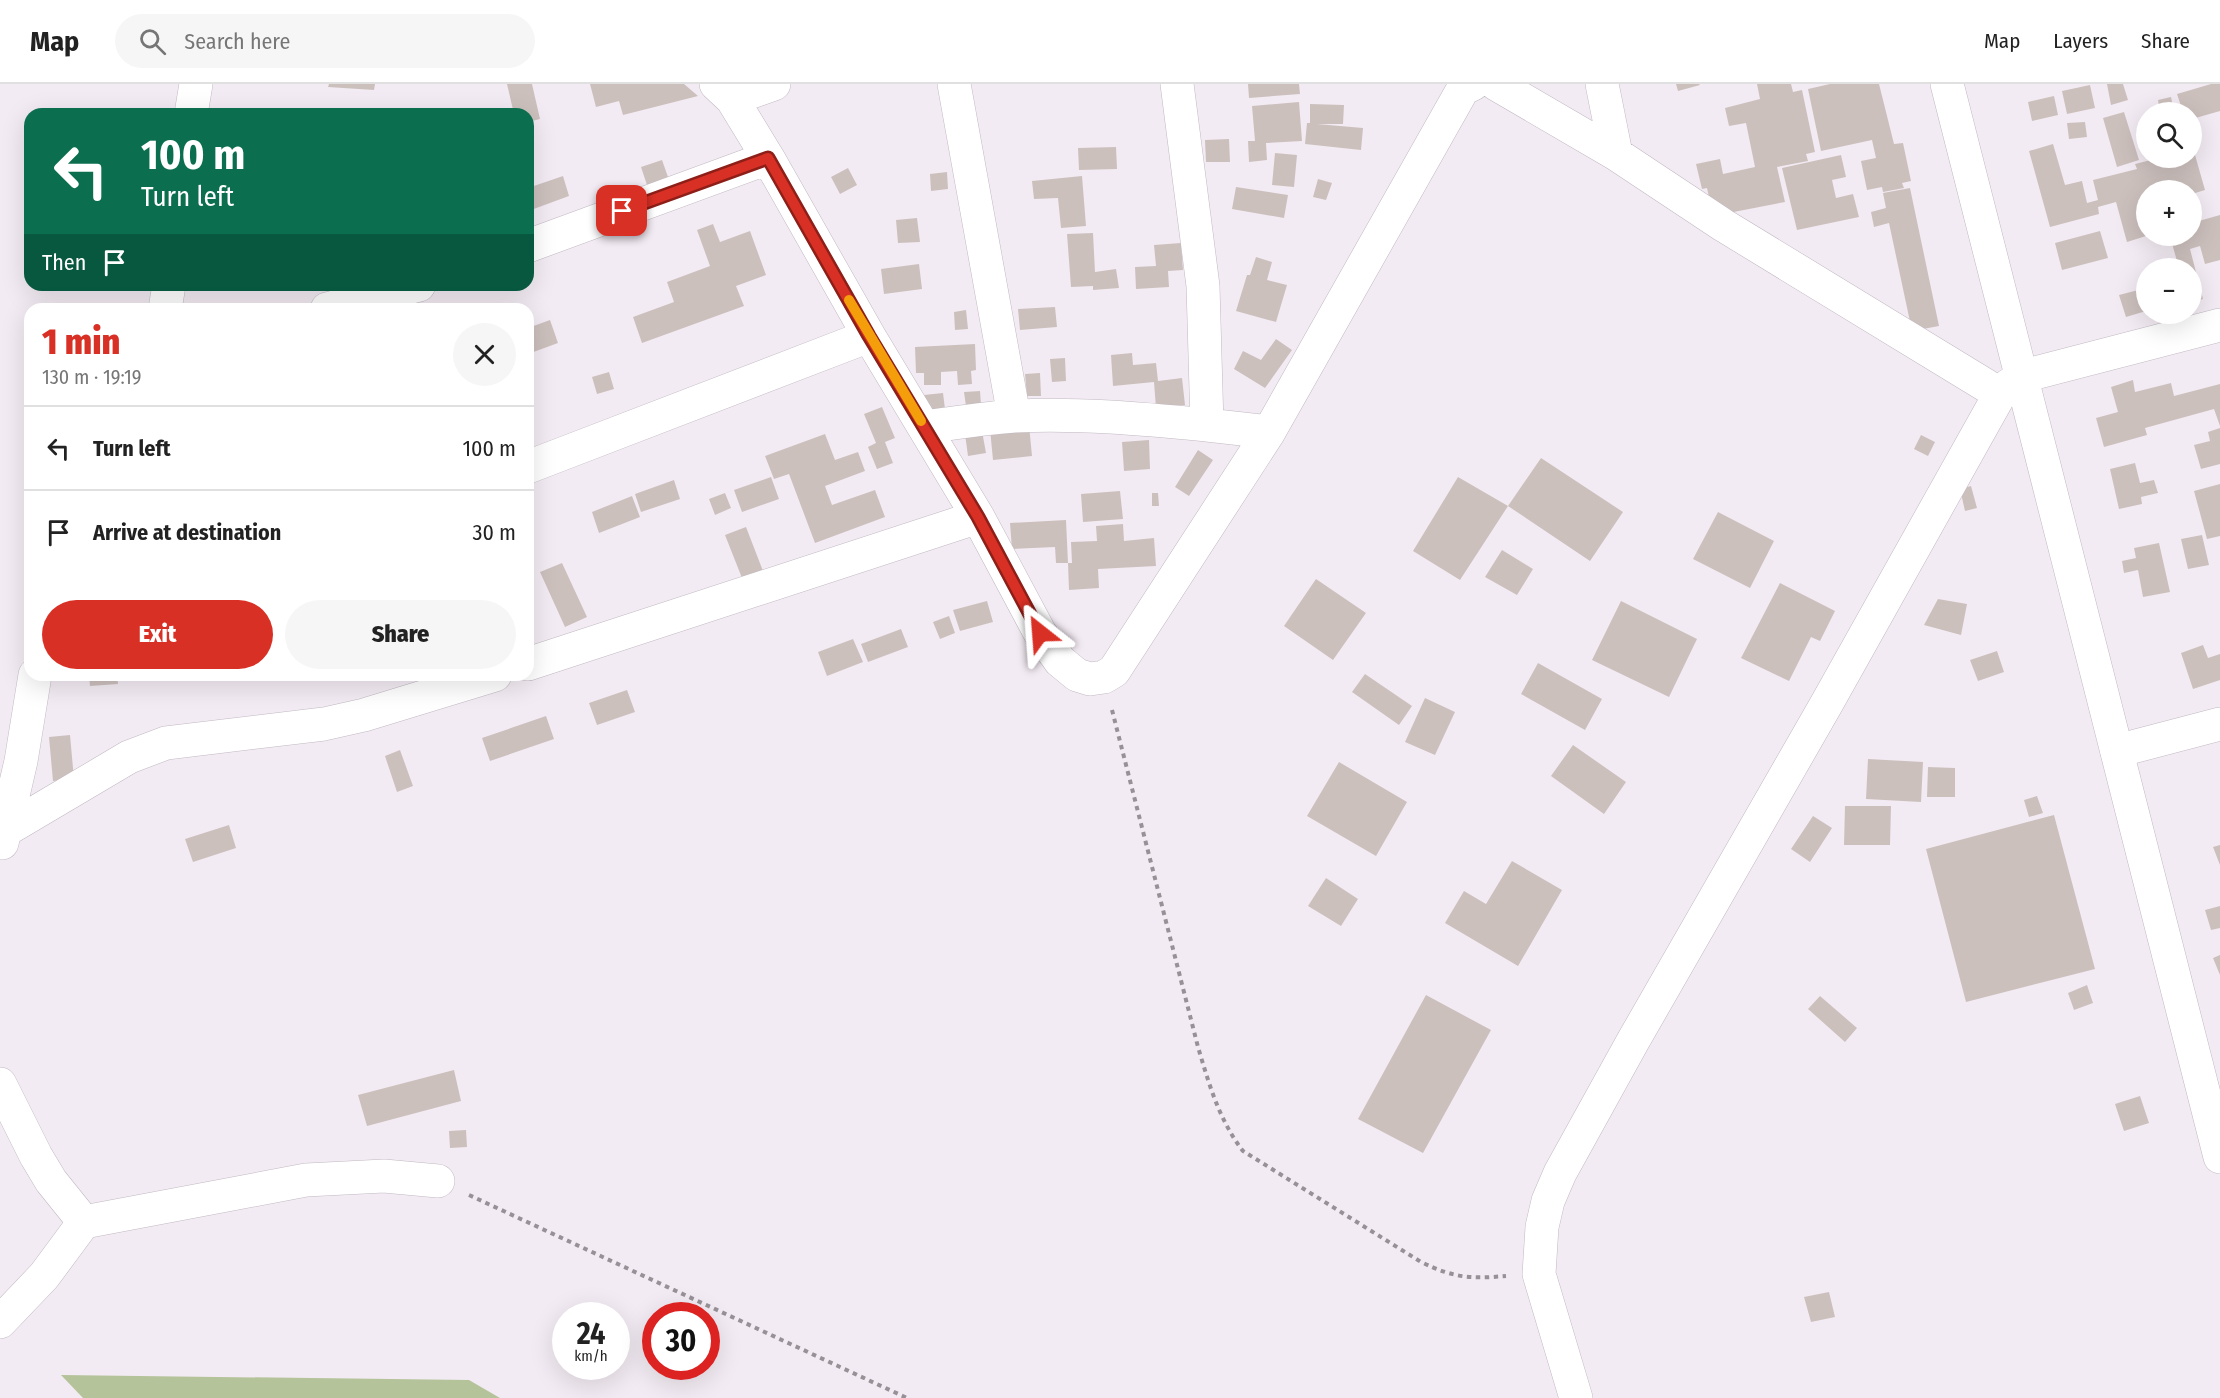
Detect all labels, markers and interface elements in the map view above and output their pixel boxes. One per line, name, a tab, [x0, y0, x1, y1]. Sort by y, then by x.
search box	[115, 14, 535, 68]
text: Map	[30, 25, 79, 58]
icon: search	[136, 25, 169, 58]
text: Search here	[184, 28, 290, 55]
text: Map	[1984, 28, 2020, 54]
text: Layers	[2053, 28, 2108, 54]
text: Share	[2141, 28, 2190, 54]
map controls	[2136, 102, 2202, 324]
button: search	[2136, 102, 2202, 168]
text: 100 m	[141, 130, 245, 180]
icon: left	[42, 132, 120, 210]
button: +	[2136, 180, 2202, 246]
text: Turn left	[141, 181, 234, 213]
pin	[596, 185, 647, 236]
icon: arrive	[605, 194, 638, 227]
icon: arrive	[98, 246, 131, 279]
text: Then	[42, 249, 86, 276]
button: −	[2136, 258, 2202, 324]
text: 1 min	[42, 320, 120, 364]
button: close	[453, 323, 516, 386]
text: 130 m · 19:19	[42, 365, 141, 389]
icon: left	[42, 432, 75, 465]
text: Turn left	[93, 435, 171, 462]
text: 100 m	[462, 435, 516, 462]
icon: arrive	[42, 516, 75, 549]
text: Arrive at destination	[93, 519, 281, 546]
text: 30 m	[473, 519, 516, 546]
button: Exit	[42, 600, 273, 669]
button: Share	[285, 600, 516, 669]
position arrow	[1008, 601, 1072, 665]
speed limit sign: 30	[642, 1302, 720, 1380]
text: 24	[577, 1316, 605, 1352]
text: km/h	[574, 1347, 608, 1365]

